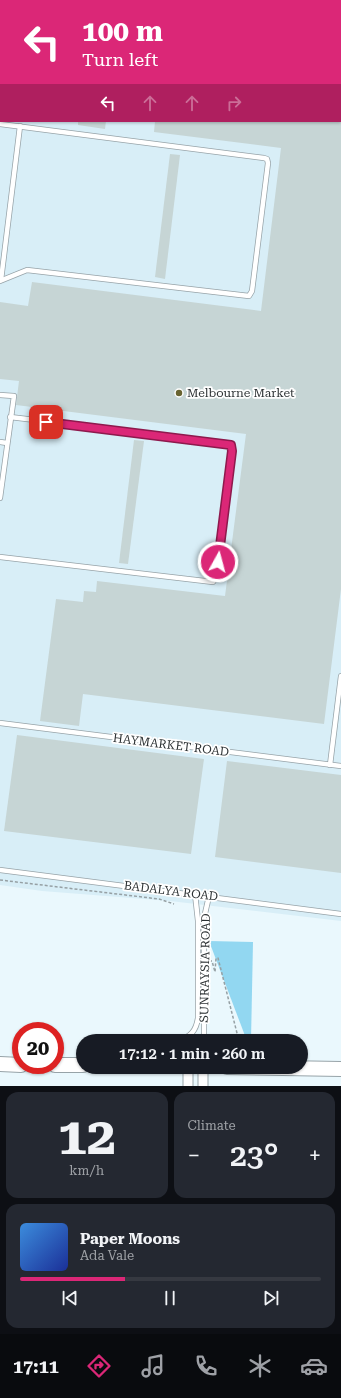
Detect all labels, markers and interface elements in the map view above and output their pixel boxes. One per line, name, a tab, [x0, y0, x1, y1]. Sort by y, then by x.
text: 100 m	[82, 15, 163, 48]
icon: left	[16, 16, 68, 68]
text: Turn left	[82, 49, 158, 70]
icon: left	[97, 92, 119, 114]
icon: ahead	[139, 92, 161, 114]
icon: ahead	[181, 92, 203, 114]
icon: right	[223, 92, 245, 114]
place label: Melbourne Market	[187, 386, 295, 400]
marker: Melbourne Market	[174, 388, 184, 398]
pin	[29, 405, 63, 439]
icon: arrive	[35, 411, 57, 433]
position arrow	[197, 541, 239, 583]
street label: HAYMARKET ROAD	[112, 731, 230, 759]
street label: BADALYA ROAD	[123, 878, 219, 904]
street label: SUNRAYSIA ROAD	[197, 913, 213, 1023]
speed limit sign: 20	[12, 1022, 64, 1074]
text: 17:12 · 1 min · 260 m	[119, 1045, 265, 1063]
text: 12	[58, 1106, 116, 1167]
text: Climate	[188, 1118, 236, 1133]
text: 23°	[230, 1138, 278, 1173]
text: −	[188, 1143, 200, 1168]
text: +	[309, 1143, 321, 1168]
text: km/h	[69, 1163, 104, 1178]
text: Paper Moons	[80, 1230, 180, 1248]
text: Ada Vale	[80, 1248, 134, 1263]
icon: previous	[59, 1287, 81, 1309]
icon: pause	[159, 1287, 181, 1309]
icon: next	[260, 1287, 282, 1309]
icon: directions	[85, 1352, 113, 1380]
icon: music	[139, 1352, 167, 1380]
icon: phone	[192, 1352, 220, 1380]
icon: climate	[246, 1352, 274, 1380]
icon: car	[300, 1352, 328, 1380]
text: 17:11	[13, 1356, 59, 1377]

